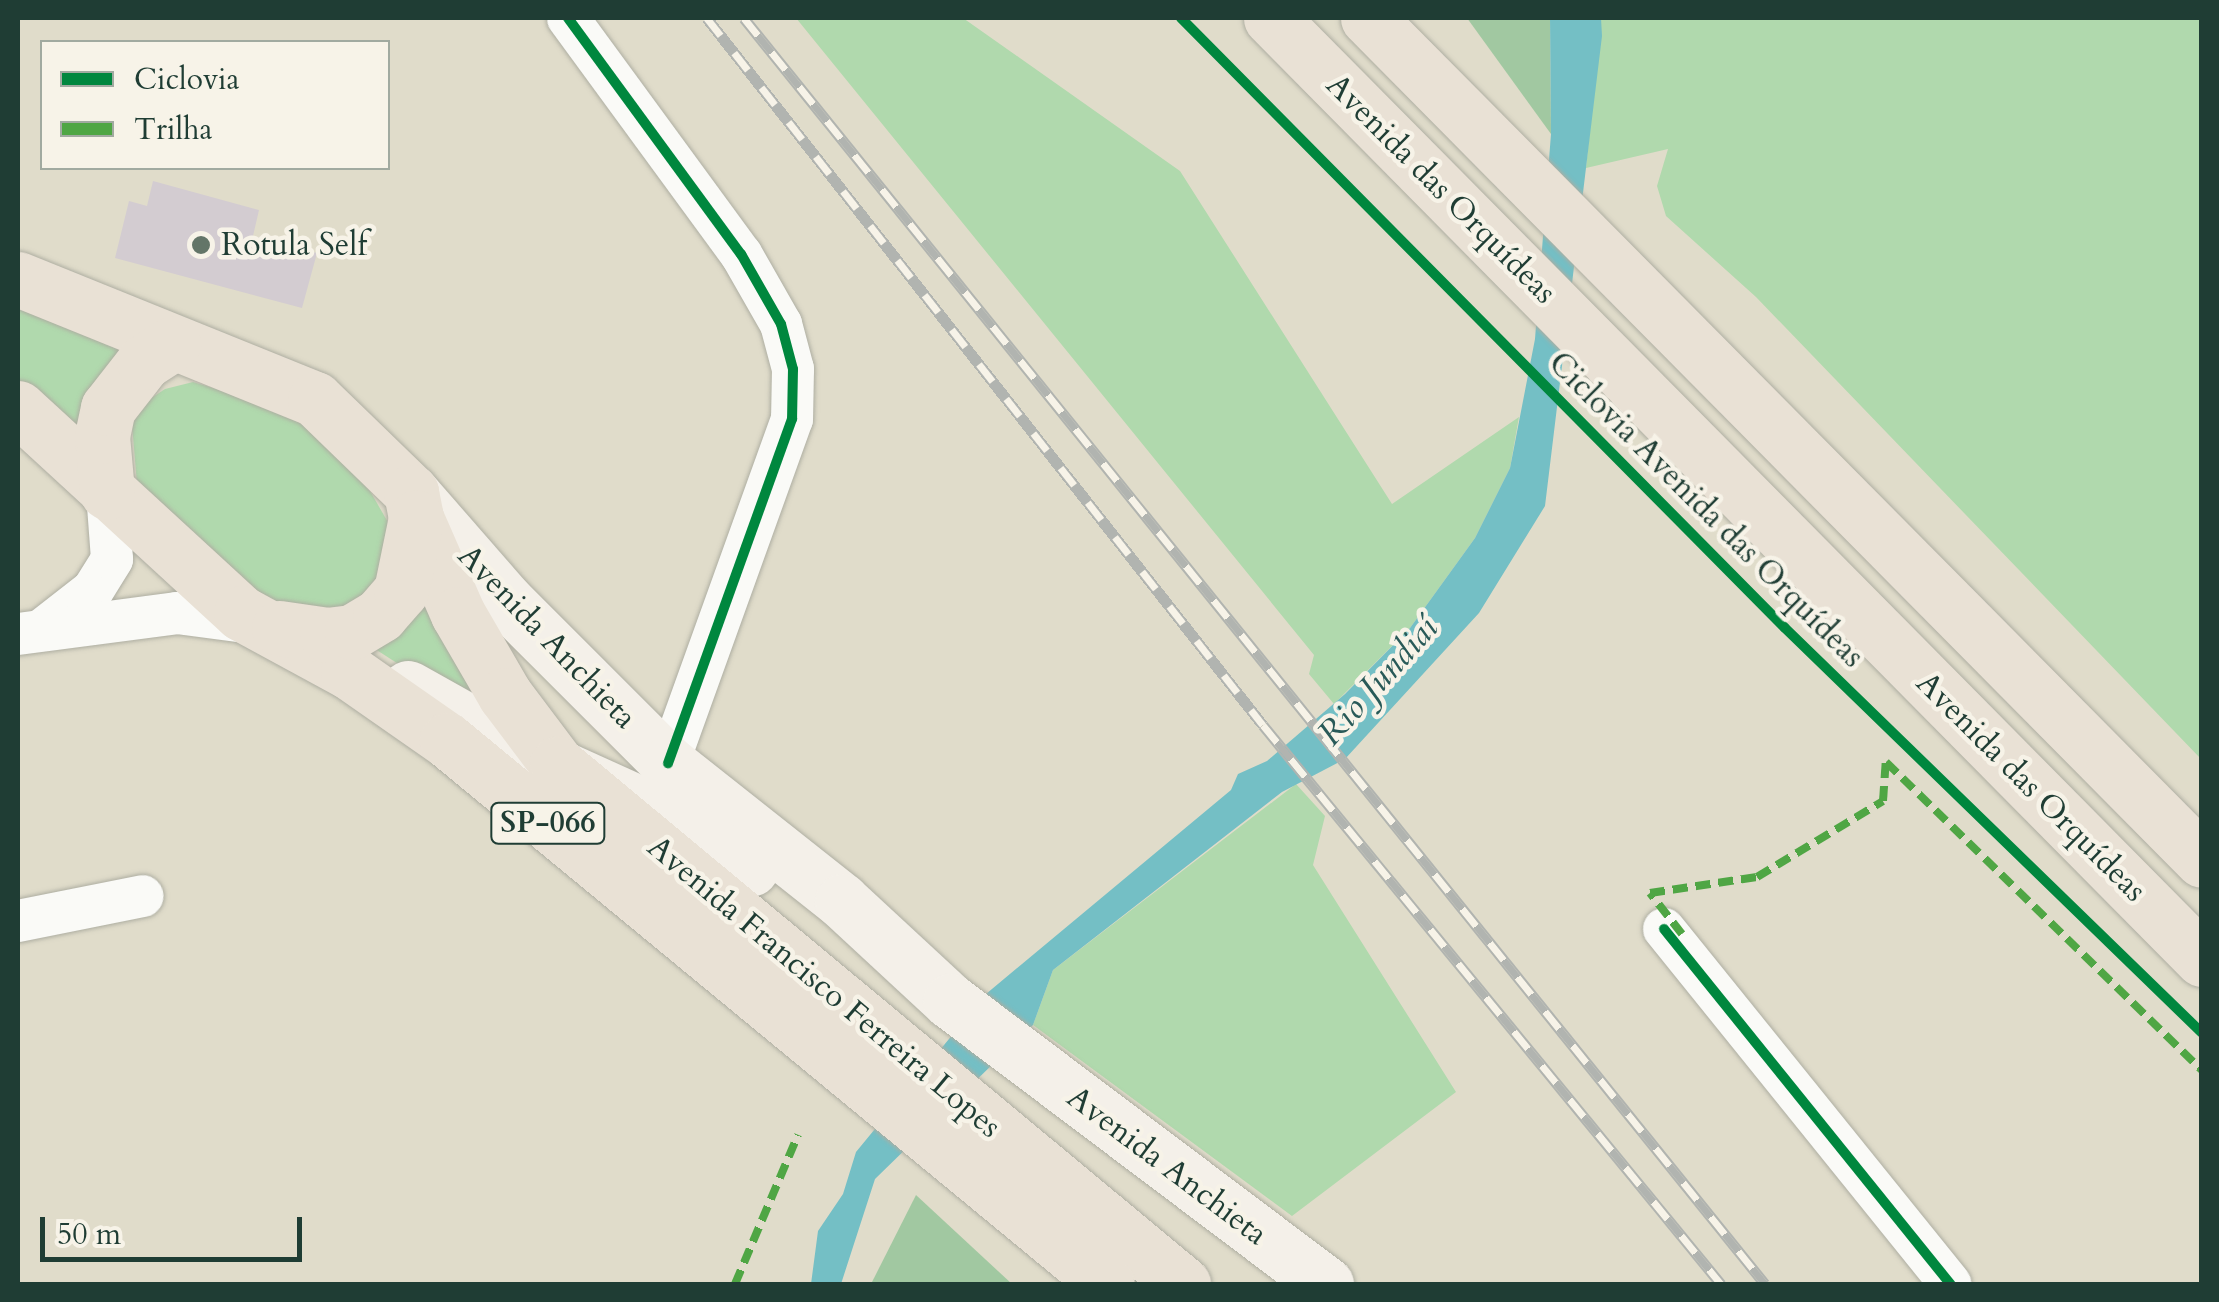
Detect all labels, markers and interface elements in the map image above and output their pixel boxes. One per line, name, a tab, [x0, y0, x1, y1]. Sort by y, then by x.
legend	[40, 40, 390, 170]
text: Ciclovia	[134, 59, 239, 100]
street label: Avenida das Orquídeas	[1318, 66, 1564, 312]
text: Trilha	[134, 109, 212, 150]
place label: Rotula Self	[221, 226, 367, 264]
marker: Rotula Self	[190, 234, 212, 256]
street label: Ciclovia Avenida das Orquídeas	[1540, 344, 1872, 676]
street label: Avenida Anchieta	[450, 537, 644, 737]
water label: Rio Jundiaí	[1309, 608, 1447, 754]
street label: Avenida das Orquídeas	[1908, 664, 2154, 910]
road number: SP-066	[488, 798, 608, 848]
street label: Avenida Francisco Ferreira Lopes	[639, 828, 1009, 1146]
street label: Avenida Anchieta	[1059, 1078, 1275, 1254]
scale bar	[45, 1197, 308, 1259]
text: 50 m	[57, 1214, 121, 1255]

